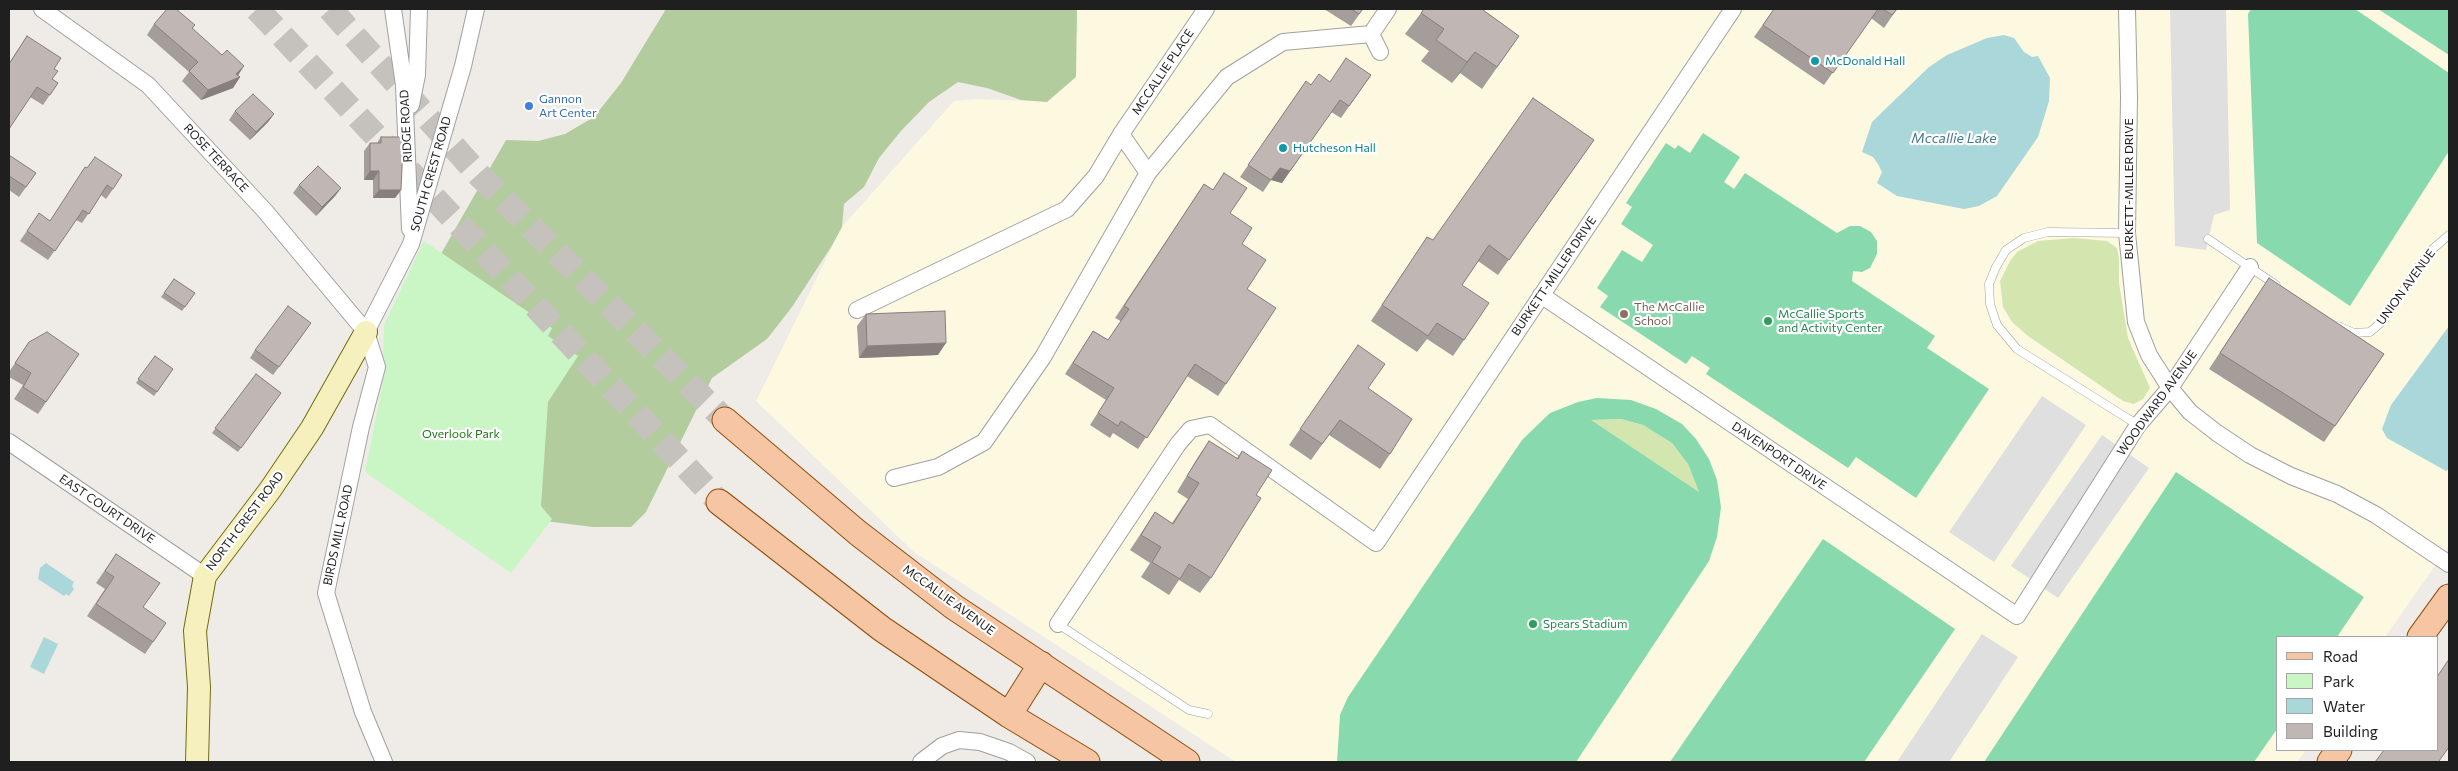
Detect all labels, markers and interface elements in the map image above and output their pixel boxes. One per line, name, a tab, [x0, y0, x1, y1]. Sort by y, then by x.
street label: MCCALLIE PLACE	[1129, 26, 1197, 118]
place label: McDonald Hall	[1825, 54, 1905, 68]
marker: McDonald Hall	[1809, 55, 1821, 67]
street label: RIDGE ROAD	[397, 89, 415, 163]
place label: Gannon Art Center	[539, 92, 597, 120]
marker: Gannon Art Center	[523, 100, 535, 112]
street label: SOUTH CREST ROAD	[408, 115, 454, 233]
street label: BURKETT-MILLER DRIVE	[2122, 118, 2136, 260]
street label: ROSE TERRACE	[181, 121, 251, 195]
water label: Mccallie Lake	[1911, 130, 1997, 146]
place label: Hutcheson Hall	[1293, 141, 1376, 155]
marker: Hutcheson Hall	[1277, 142, 1289, 154]
street label: BURKETT-MILLER DRIVE	[1509, 213, 1599, 339]
street label: UNION AVENUE	[2374, 246, 2438, 328]
place label: The McCallie School	[1634, 300, 1705, 328]
place label: McCallie Sports and Activity Center	[1778, 307, 1882, 335]
marker: The McCallie School	[1618, 308, 1630, 320]
marker: McCallie Sports and Activity Center	[1762, 315, 1774, 327]
street label: WOODWARD AVENUE	[2114, 348, 2200, 458]
street label: DAVENPORT DRIVE	[1729, 419, 1829, 493]
park label: Overlook Park	[422, 427, 500, 441]
street label: NORTH CREST ROAD	[203, 469, 287, 573]
street label: EAST COURT DRIVE	[56, 472, 158, 546]
street label: BIRDS MILL ROAD	[320, 483, 356, 587]
street label: MCCALLIE AVENUE	[900, 562, 998, 638]
place label: Spears Stadium	[1543, 617, 1627, 631]
marker: Spears Stadium	[1527, 618, 1539, 630]
legend	[2276, 636, 2438, 751]
text: Road	[2323, 647, 2358, 665]
text: Park	[2323, 672, 2354, 690]
text: Water	[2323, 697, 2365, 715]
text: Building	[2323, 722, 2378, 740]

